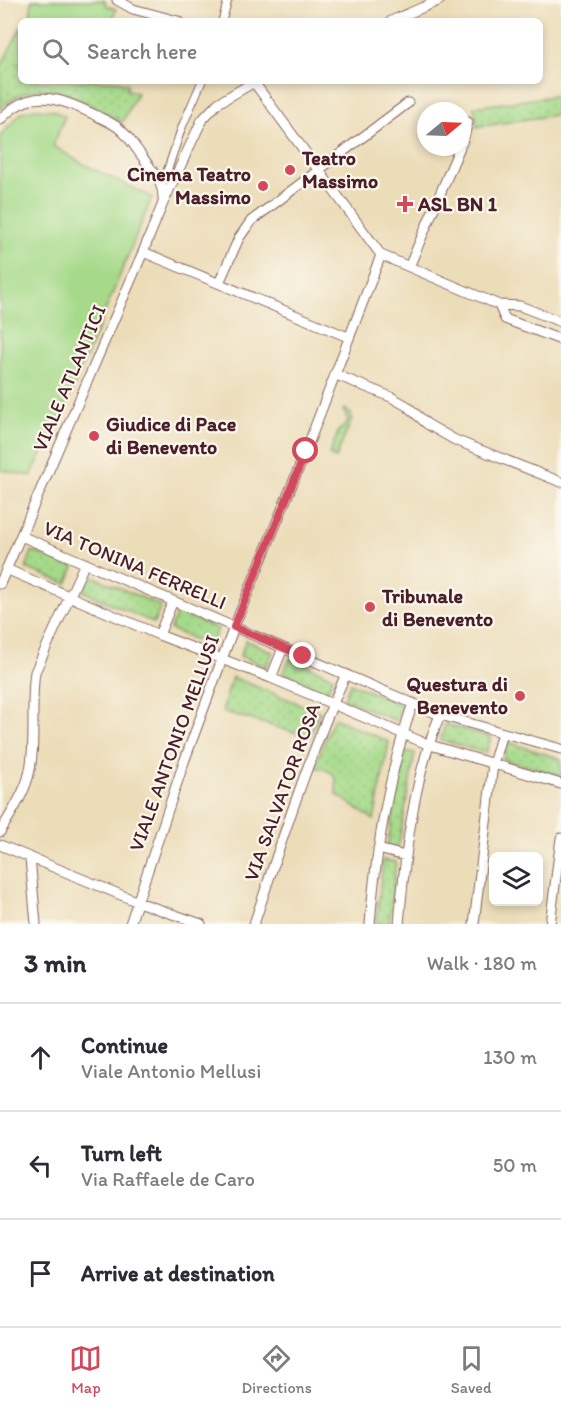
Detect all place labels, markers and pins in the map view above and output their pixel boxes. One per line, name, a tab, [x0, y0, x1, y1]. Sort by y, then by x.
place label: Teatro Massimo	[301, 146, 378, 193]
place label: Cinema Teatro Massimo	[127, 162, 251, 209]
marker: Teatro Massimo	[283, 163, 297, 177]
marker: Cinema Teatro Massimo	[256, 179, 270, 193]
place label: ASL BN 1	[417, 192, 498, 216]
marker: ASL BN 1	[396, 195, 414, 213]
place label: Giudice di Pace di Benevento	[106, 412, 237, 459]
marker: Giudice di Pace di Benevento	[87, 429, 101, 443]
place label: Tribunale di Benevento	[381, 584, 493, 631]
marker: Tribunale di Benevento	[363, 600, 377, 614]
place label: Questura di Benevento	[406, 672, 508, 719]
marker: Questura di Benevento	[513, 689, 527, 703]

